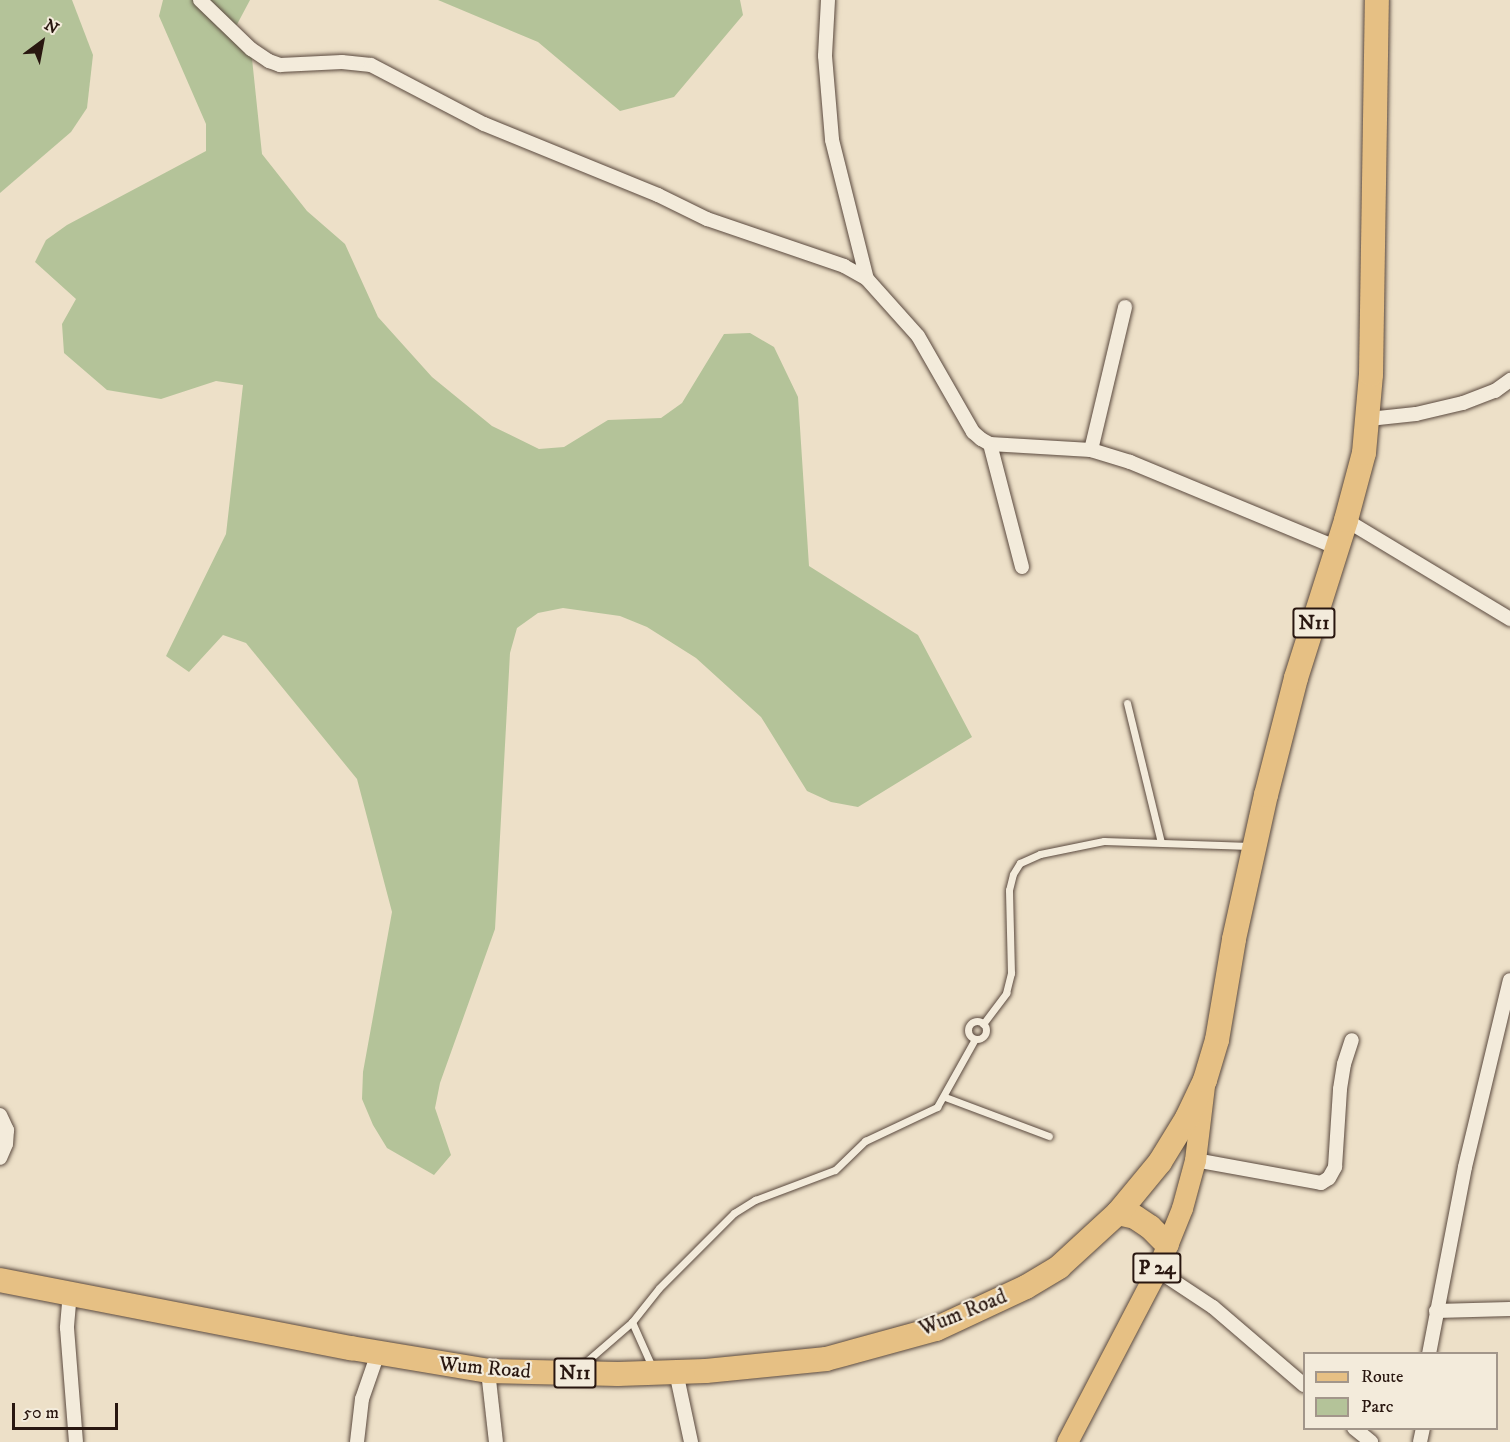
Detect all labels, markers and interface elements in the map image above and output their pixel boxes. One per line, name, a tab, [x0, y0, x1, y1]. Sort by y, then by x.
north arrow	[12, 12, 72, 72]
text: N	[41, 15, 62, 39]
road number: N11	[1292, 606, 1336, 640]
road number: P 24	[1132, 1251, 1182, 1285]
street label: Wum Road	[916, 1284, 1010, 1342]
street label: Wum Road	[438, 1351, 532, 1385]
legend	[1303, 1352, 1498, 1430]
road number: N11	[552, 1356, 598, 1390]
text: Route	[1361, 1366, 1404, 1388]
scale bar	[15, 1391, 122, 1429]
text: Parc	[1361, 1396, 1393, 1418]
text: 50 m	[23, 1402, 59, 1424]

